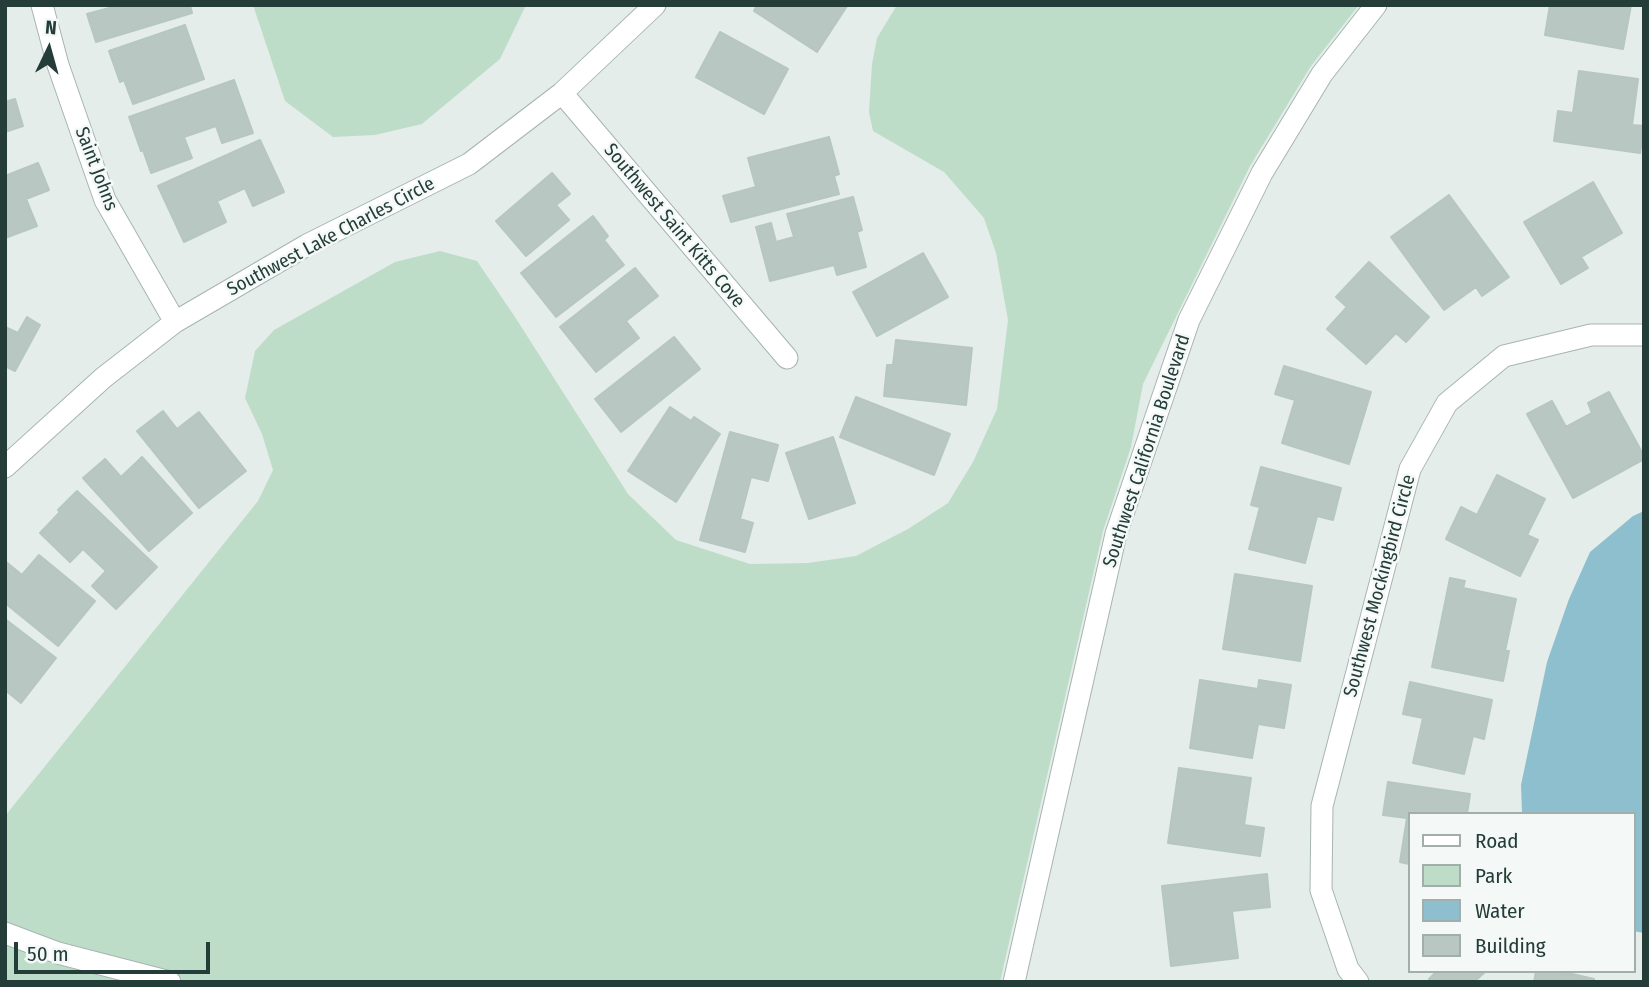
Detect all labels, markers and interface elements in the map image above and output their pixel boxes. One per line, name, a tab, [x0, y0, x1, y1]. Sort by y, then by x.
north arrow	[14, 14, 84, 84]
text: N	[44, 16, 58, 40]
street label: Saint Johns	[70, 124, 122, 214]
street label: Southwest Saint Kitts Cove	[599, 139, 749, 313]
street label: Southwest Lake Charles Circle	[223, 173, 439, 301]
street label: Southwest California Boulevard	[1098, 332, 1196, 570]
street label: Southwest Mockingbird Circle	[1339, 472, 1421, 700]
legend	[1408, 812, 1635, 973]
text: Road	[1475, 828, 1519, 854]
text: Park	[1475, 863, 1512, 889]
text: Water	[1475, 898, 1525, 924]
scale bar	[18, 928, 214, 972]
text: Building	[1475, 933, 1546, 959]
text: 50 m	[27, 941, 69, 967]

